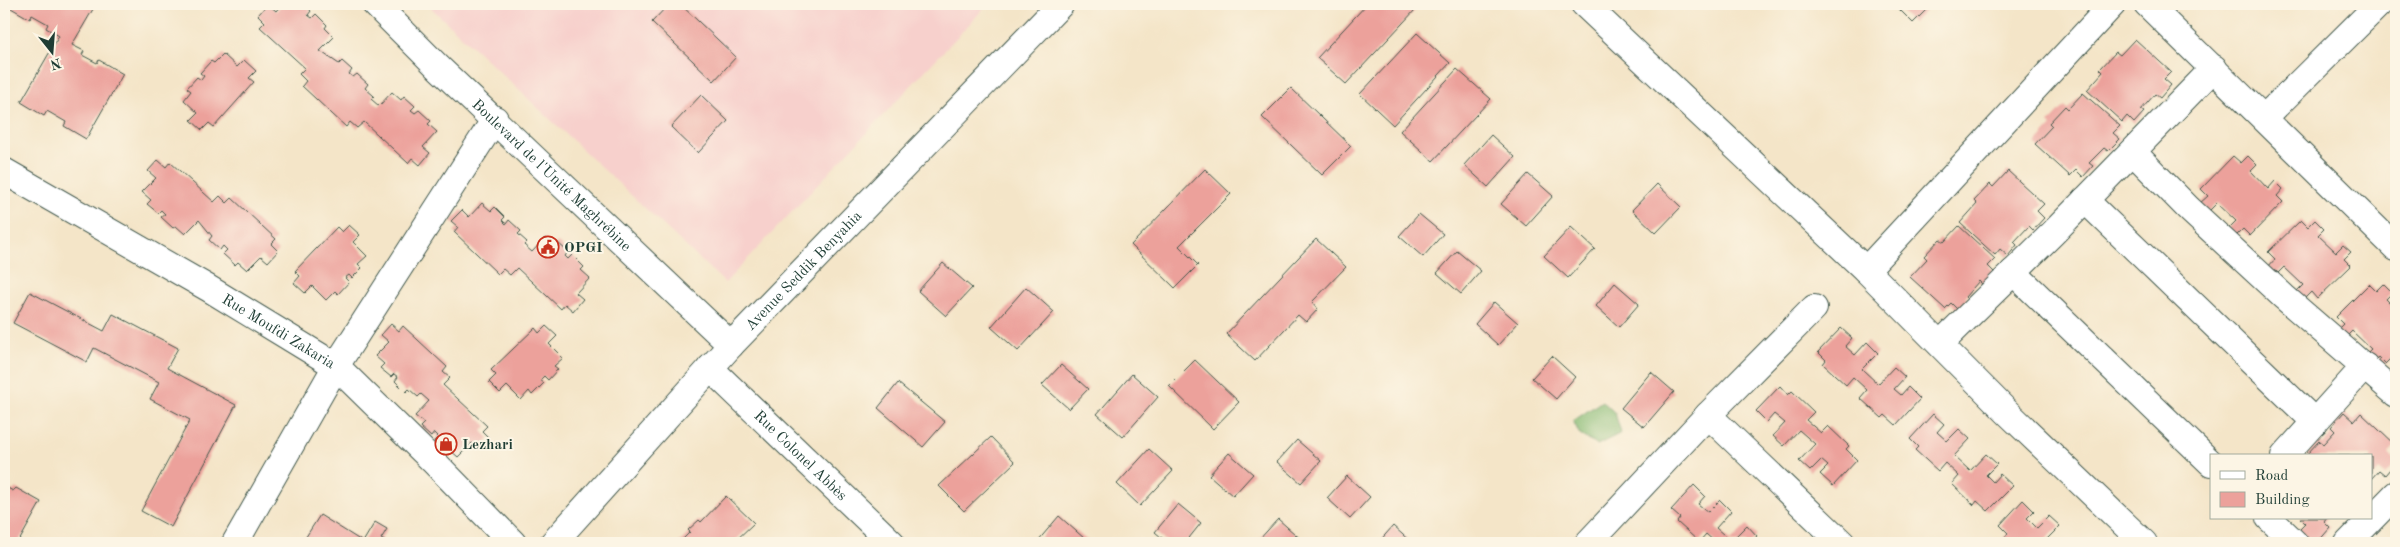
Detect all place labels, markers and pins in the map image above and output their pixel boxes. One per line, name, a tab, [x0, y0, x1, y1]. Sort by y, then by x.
public building icon: OPGI	[536, 235, 560, 259]
place label: OPGI	[564, 241, 603, 256]
shop icon: Lezhari	[434, 432, 458, 456]
place label: Lezhari	[462, 438, 513, 453]

